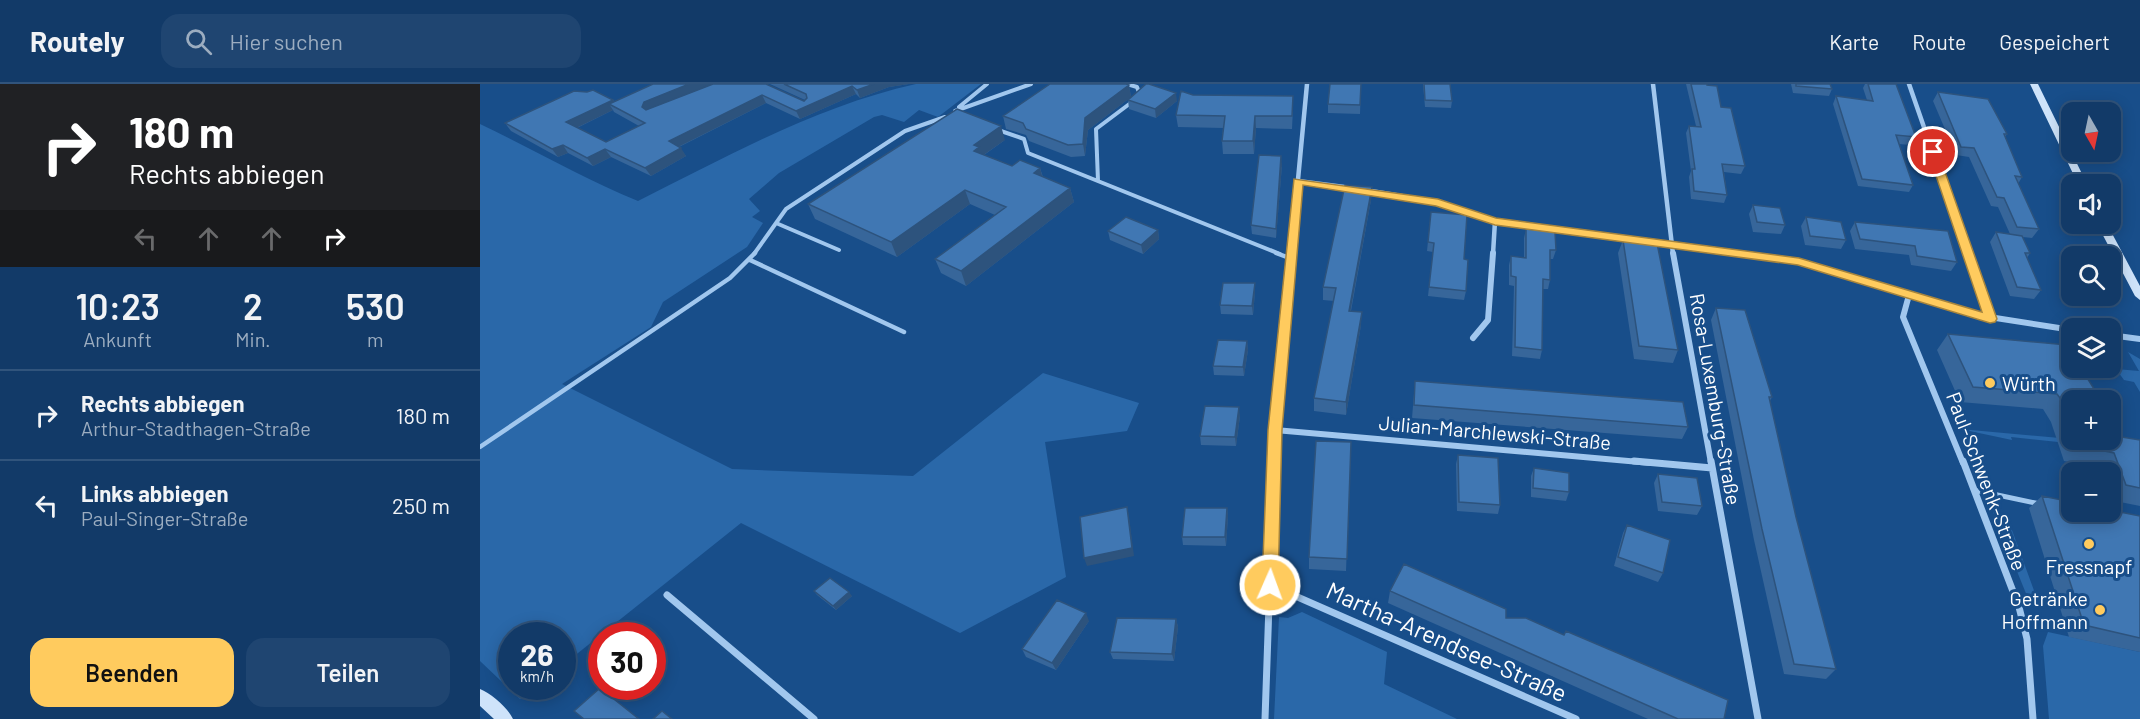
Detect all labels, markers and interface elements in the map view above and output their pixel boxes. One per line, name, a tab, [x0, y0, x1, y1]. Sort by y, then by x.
search box	[161, 14, 581, 68]
text: Routely	[30, 24, 125, 58]
icon: search	[182, 25, 215, 58]
text: Hier suchen	[230, 28, 343, 54]
text: Karte	[1829, 29, 1879, 54]
text: Route	[1912, 29, 1966, 54]
text: Gespeichert	[1999, 29, 2110, 54]
north arrow	[2061, 102, 2121, 162]
map controls	[2061, 102, 2121, 522]
text: 180 m	[129, 106, 234, 156]
icon: right	[30, 108, 108, 186]
pin	[1907, 126, 1958, 177]
icon: arrive	[1916, 135, 1949, 168]
text: Rechts abbiegen	[129, 157, 325, 189]
button: sound	[2061, 174, 2121, 234]
icon: left	[129, 222, 162, 255]
icon: ahead	[192, 222, 225, 255]
icon: ahead	[255, 222, 288, 255]
icon: right	[318, 222, 351, 255]
button: search	[2061, 246, 2121, 306]
text: 10:23	[75, 284, 160, 327]
text: 2	[243, 284, 263, 327]
text: 530	[346, 284, 405, 327]
street label: Rosa-Luxemburg-Straße	[1686, 291, 1746, 507]
button: layers	[2061, 318, 2121, 378]
text: Ankunft	[83, 327, 152, 351]
text: Min.	[235, 327, 271, 351]
text: m	[367, 327, 384, 351]
place label: Würth	[2002, 371, 2056, 395]
marker: Würth	[1983, 376, 1997, 390]
street label: Paul-Schwenk-Straße	[1942, 388, 2032, 574]
text: Rechts abbiegen	[81, 390, 244, 416]
button: +	[2061, 390, 2121, 450]
icon: right	[30, 399, 63, 432]
text: 180 m	[396, 402, 450, 428]
street label: Julian-Marchlewski-Straße	[1378, 410, 1612, 454]
text: Arthur-Stadthagen-Straße	[81, 416, 311, 440]
button: −	[2061, 462, 2121, 522]
text: Links abbiegen	[81, 480, 229, 506]
icon: left	[30, 489, 63, 522]
text: 250 m	[392, 492, 450, 518]
text: Paul-Singer-Straße	[81, 506, 248, 530]
marker: Fressnapf	[2082, 537, 2096, 551]
position arrow	[1238, 553, 1302, 617]
place label: Fressnapf	[2046, 554, 2132, 578]
street label: Martha-Arendsee-Straße	[1322, 575, 1572, 707]
place label: Getränke Hoffmann	[2002, 586, 2088, 633]
marker: Getränke Hoffmann	[2093, 603, 2107, 617]
speed limit sign: 30	[588, 622, 666, 700]
text: 26	[521, 636, 553, 672]
button: Beenden	[30, 638, 234, 707]
button: Teilen	[246, 638, 450, 707]
text: km/h	[520, 667, 554, 685]

